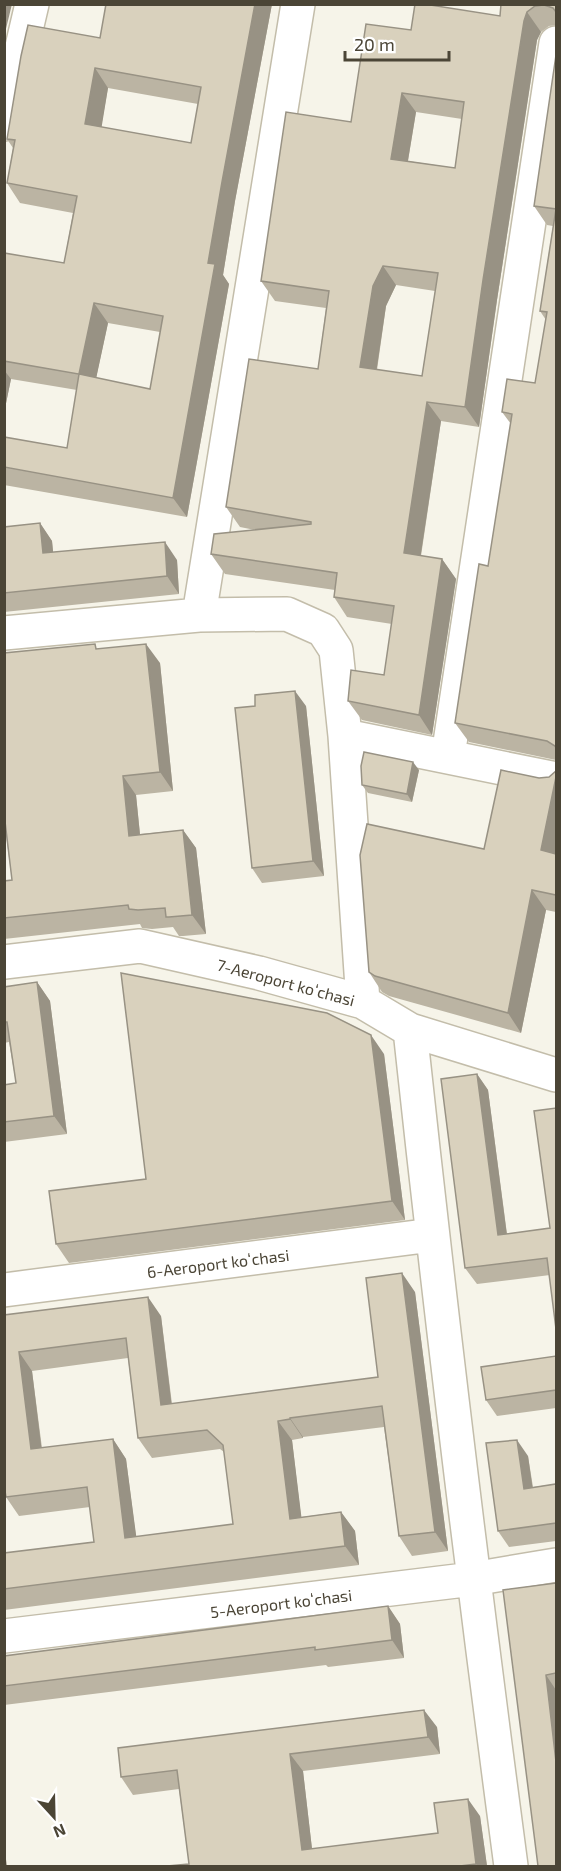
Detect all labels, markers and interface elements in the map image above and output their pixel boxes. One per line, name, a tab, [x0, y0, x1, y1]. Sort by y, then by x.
scale bar	[345, 24, 448, 62]
text: 20 m	[354, 33, 395, 55]
street label: 7-Aeroport koʻchasi	[215, 954, 357, 1010]
street label: 6-Aeroport koʻchasi	[146, 1245, 290, 1281]
street label: 5-Aeroport koʻchasi	[209, 1585, 353, 1621]
north arrow	[24, 1787, 84, 1847]
text: N	[51, 1820, 69, 1842]

